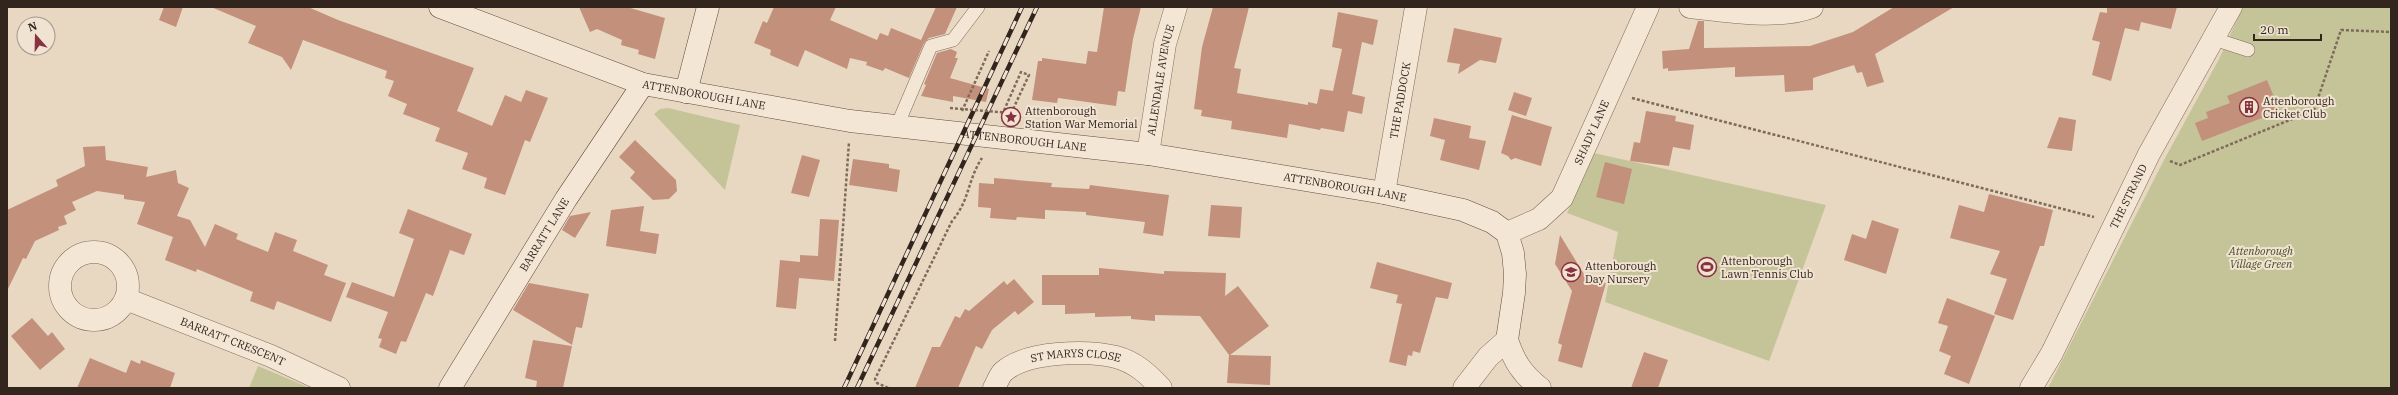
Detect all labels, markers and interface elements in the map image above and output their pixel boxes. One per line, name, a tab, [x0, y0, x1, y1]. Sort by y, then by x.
north arrow	[16, 16, 56, 56]
scale bar	[2254, 16, 2321, 42]
text: N	[26, 18, 39, 35]
text: 20 m	[2260, 22, 2289, 37]
street label: ALLENDALE AVENUE	[1144, 23, 1177, 137]
street label: THE PADDOCK	[1386, 61, 1413, 140]
street label: ATTENBOROUGH LANE	[641, 77, 767, 113]
place label: Attenborough Cricket Club	[2263, 94, 2335, 121]
building icon: Attenborough Cricket Club	[2238, 96, 2260, 118]
street label: SHADY LANE	[1571, 98, 1612, 167]
place label: Attenborough Station War Memorial	[1025, 104, 1138, 131]
place icon: Attenborough Station War Memorial	[1000, 106, 1022, 128]
street label: ATTENBOROUGH LANE	[962, 127, 1087, 154]
street label: THE STRAND	[2107, 162, 2150, 231]
street label: ATTENBOROUGH LANE	[1282, 169, 1408, 205]
street label: BARRATT LANE	[516, 195, 572, 274]
park label: Attenborough Village Green	[2228, 244, 2293, 271]
place label: Attenborough Lawn Tennis Club	[1721, 254, 1814, 281]
sports icon: Attenborough Lawn Tennis Club	[1696, 256, 1718, 278]
place label: Attenborough Day Nursery	[1585, 259, 1657, 286]
school or university icon: Attenborough Day Nursery	[1560, 261, 1582, 283]
street label: BARRATT CRESCENT	[178, 314, 288, 369]
street label: ST MARYS CLOSE	[1029, 346, 1123, 365]

